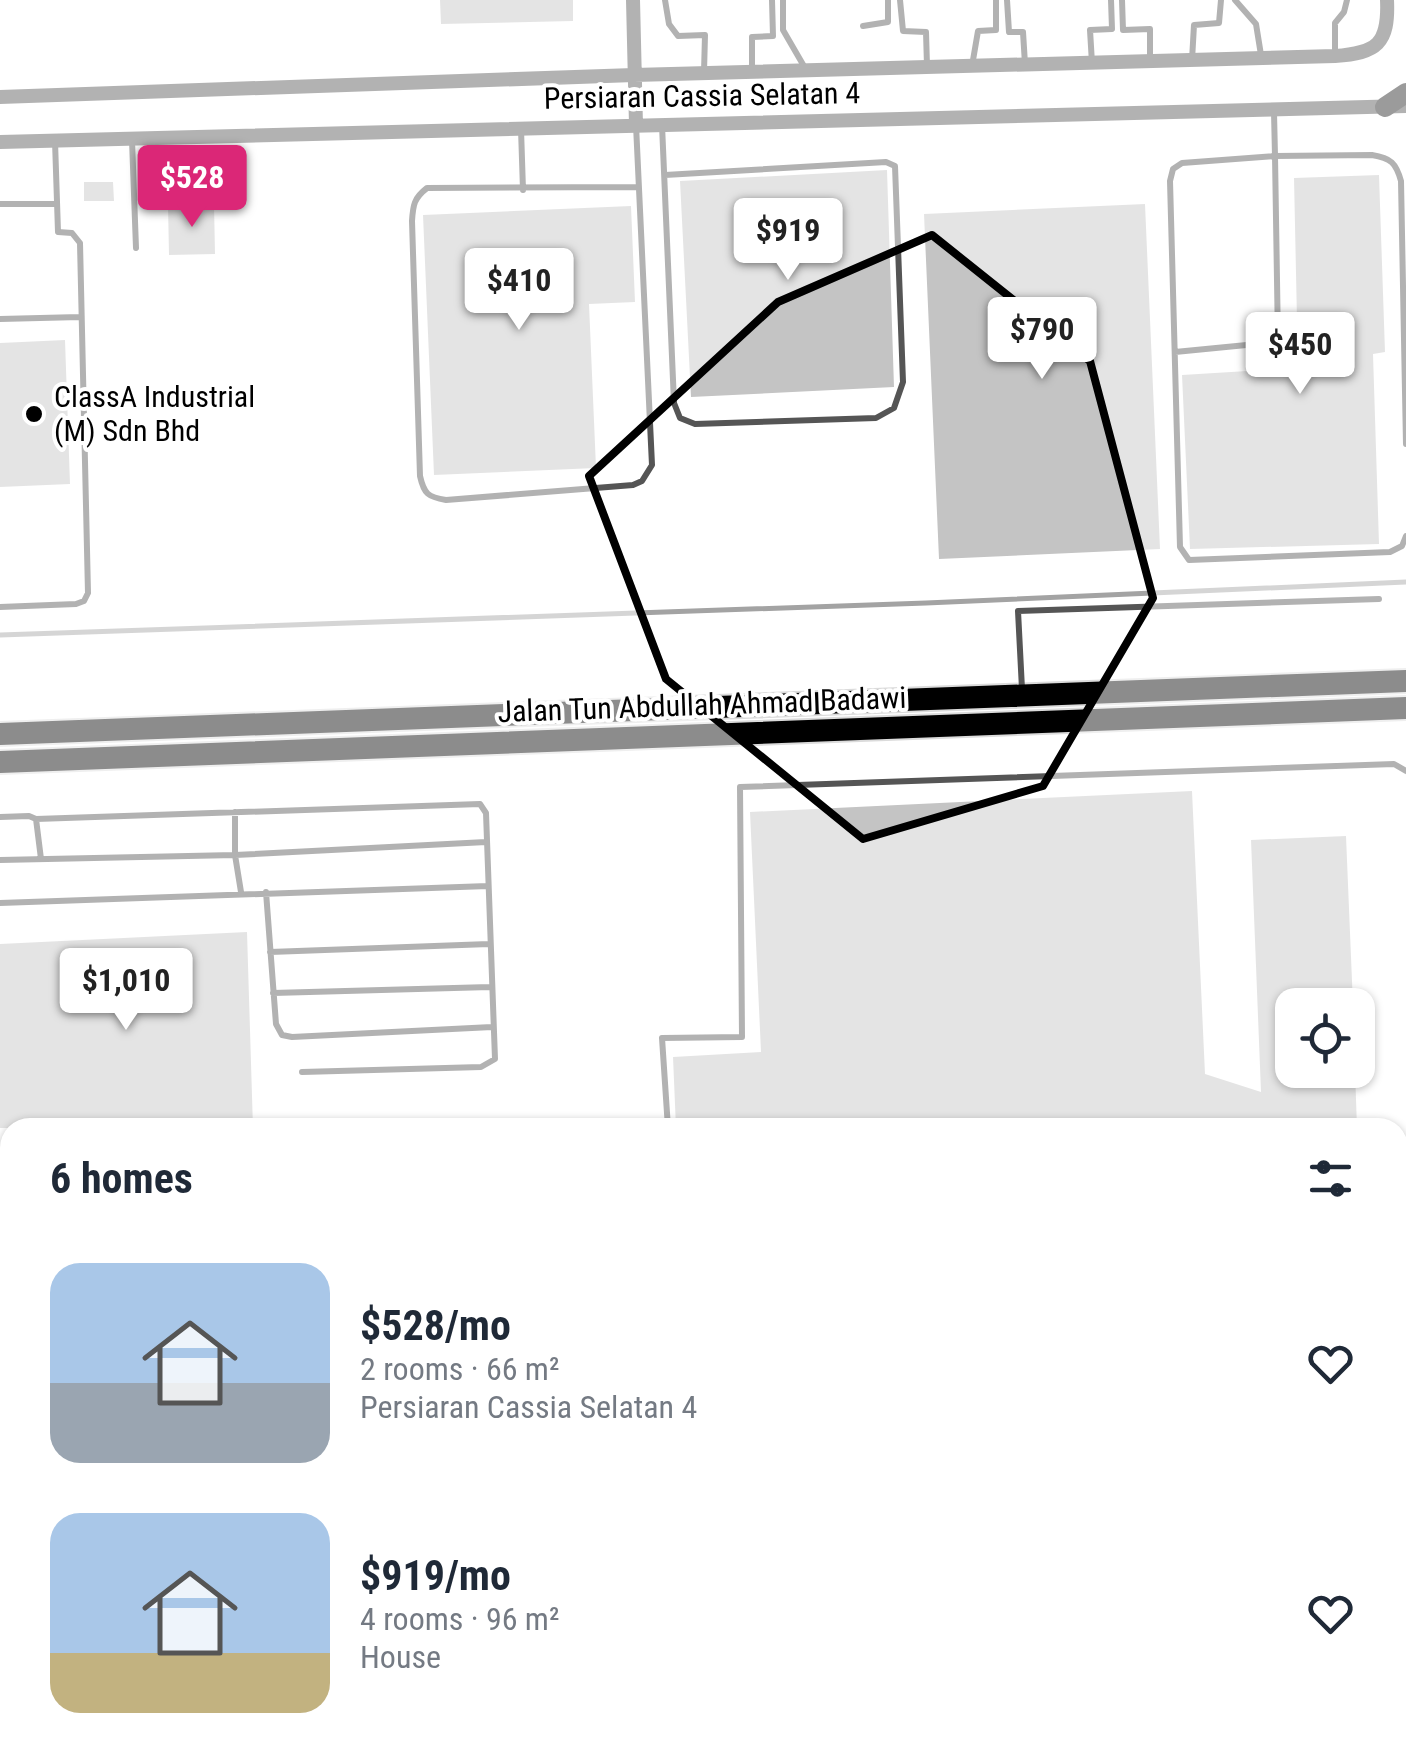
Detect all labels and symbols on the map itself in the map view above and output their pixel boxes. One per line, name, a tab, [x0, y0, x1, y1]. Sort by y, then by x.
street label: Persiaran Cassia Selatan 4	[544, 75, 860, 116]
pin: $528	[133, 145, 251, 230]
pin: $919	[729, 198, 847, 283]
pin: $410	[460, 248, 578, 333]
pin: $790	[983, 297, 1101, 382]
pin: $450	[1241, 312, 1359, 397]
place label: ClassA Industrial (M) Sdn Bhd	[54, 379, 255, 448]
marker: ClassA Industrial (M) Sdn Bhd	[23, 403, 45, 425]
street label: Jalan Tun Abdullah Ahmad Badawi	[497, 680, 907, 729]
pin: $1,010	[45, 948, 207, 1033]

